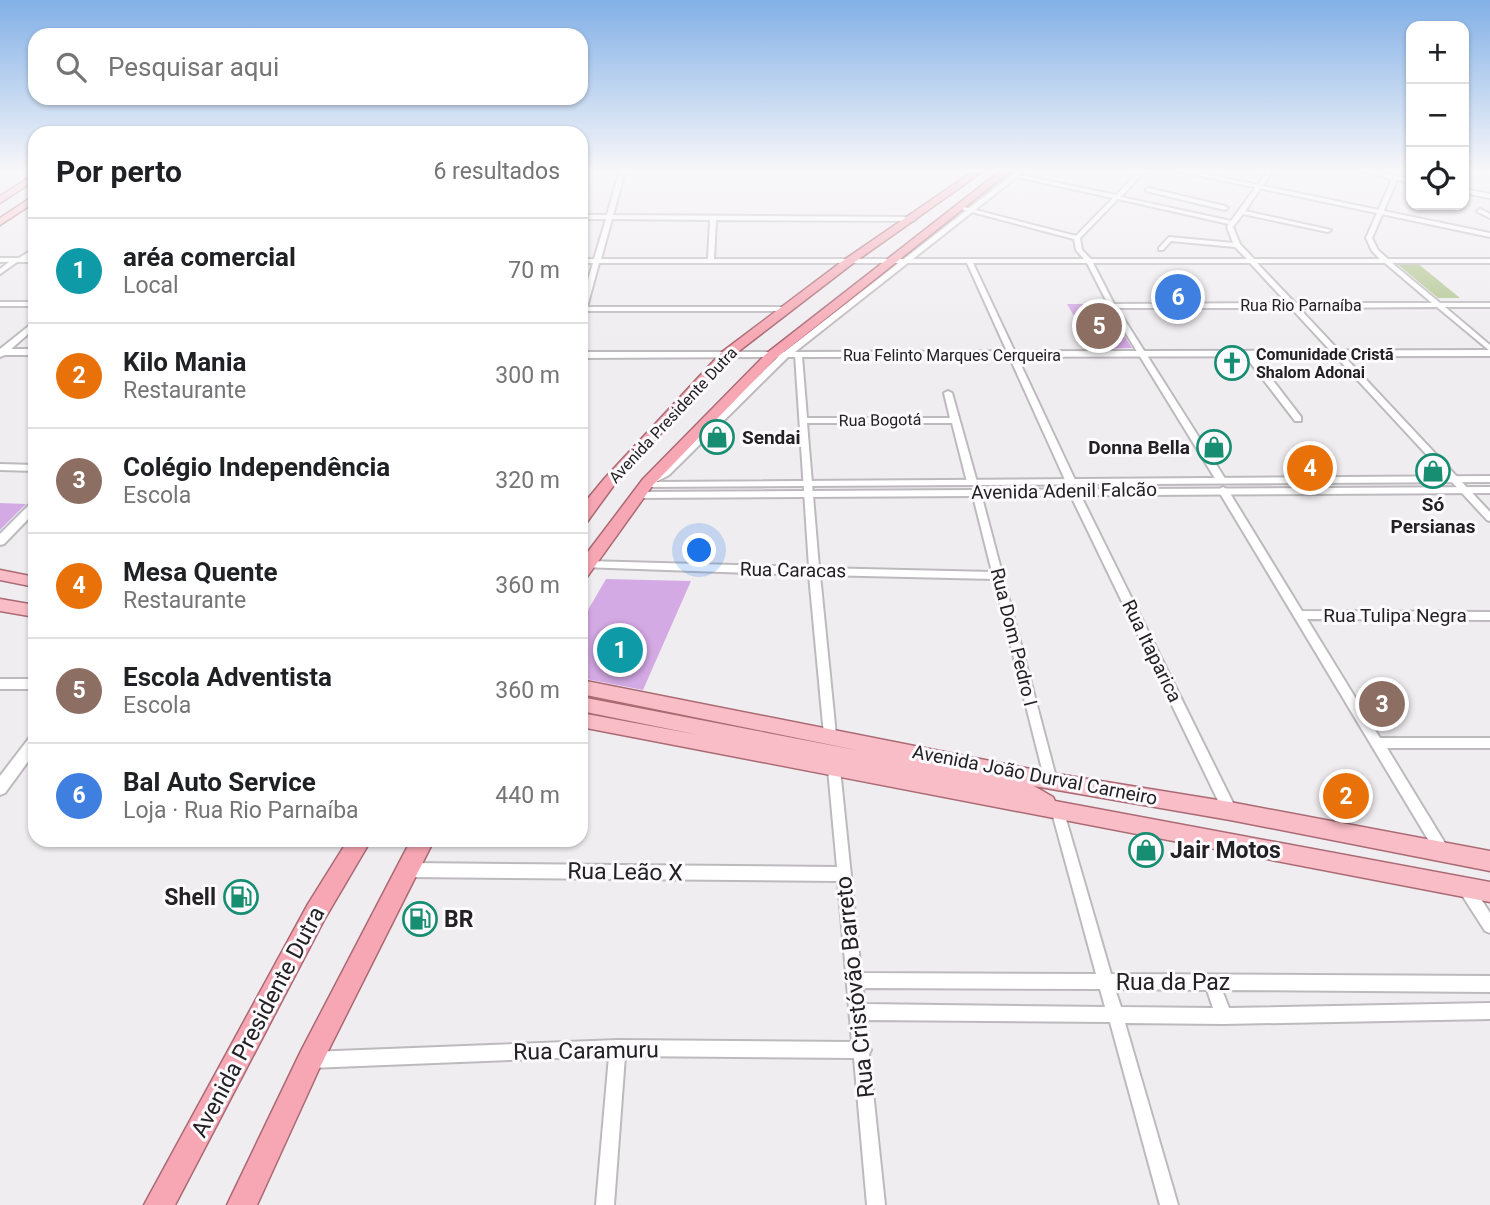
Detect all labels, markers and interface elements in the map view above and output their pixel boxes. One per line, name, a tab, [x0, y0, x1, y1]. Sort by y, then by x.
map controls	[1406, 21, 1469, 210]
button: +	[1406, 21, 1469, 84]
search box	[28, 28, 588, 105]
icon: search	[52, 48, 90, 86]
text: Pesquisar aqui	[108, 52, 279, 82]
button: −	[1406, 84, 1469, 147]
button: locate	[1406, 147, 1469, 210]
text: Por perto	[56, 154, 182, 189]
text: 6 resultados	[433, 158, 560, 185]
text: aréa comercial	[123, 242, 296, 272]
text: 1	[72, 257, 86, 284]
text: 70 m	[508, 257, 560, 284]
pin: 6	[1155, 271, 1201, 323]
text: Local	[123, 272, 179, 299]
street label: Rua Rio Parnaíba	[1240, 296, 1362, 315]
pin: 5	[1076, 300, 1122, 352]
street label: Avenida Presidente Dutra	[605, 343, 741, 487]
church icon: Comunidade Cristã Shalom Adonai	[1213, 344, 1251, 382]
place label: Comunidade Cristã Shalom Adonai	[1256, 345, 1394, 382]
street label: Rua Felinto Marques Cerqueira	[843, 346, 1061, 365]
text: Kilo Mania	[123, 347, 246, 377]
text: 2	[72, 362, 86, 389]
text: 300 m	[495, 362, 560, 389]
text: Restaurante	[123, 377, 246, 404]
street label: Rua Bogotá	[839, 410, 921, 430]
shop icon: Sendai	[698, 418, 736, 456]
place label: Sendai	[742, 426, 801, 449]
shop icon: Donna Bella	[1195, 428, 1233, 466]
place label: Donna Bella	[1088, 436, 1190, 459]
pin: 4	[1287, 442, 1333, 494]
text: Colégio Independência	[123, 452, 390, 482]
shop icon: Só Persianas	[1414, 452, 1452, 490]
text: 3	[72, 467, 86, 494]
text: 320 m	[495, 467, 560, 494]
street label: Avenida Adenil Falcão	[971, 478, 1157, 504]
text: Escola	[123, 482, 191, 509]
place label: Só Persianas	[1391, 493, 1476, 538]
your location	[682, 533, 716, 567]
text: Mesa Quente	[123, 557, 277, 587]
street label: Rua Caracas	[740, 558, 846, 582]
street label: Rua Dom Pedro I	[986, 566, 1042, 708]
text: 4	[72, 572, 86, 599]
text: 360 m	[495, 572, 560, 599]
text: Restaurante	[123, 587, 246, 614]
street label: Rua Itaparica	[1117, 596, 1187, 706]
street label: Rua Tulipa Negra	[1323, 604, 1467, 627]
pin: 1	[597, 624, 643, 676]
text: Escola Adventista	[123, 662, 332, 692]
text: 5	[72, 677, 86, 704]
text: 360 m	[495, 677, 560, 704]
pin: 3	[1359, 678, 1405, 730]
text: Escola	[123, 692, 191, 719]
street label: Avenida João Durval Carneiro	[911, 740, 1159, 810]
text: Bal Auto Service	[123, 767, 316, 797]
pin: 2	[1323, 770, 1369, 822]
text: 6	[72, 782, 86, 809]
text: 440 m	[495, 782, 560, 809]
text: Loja · Rua Rio Parnaíba	[123, 797, 359, 824]
shop icon: Jair Motos	[1127, 831, 1165, 869]
place label: Jair Motos	[1170, 837, 1281, 864]
street label: Rua Leão X	[567, 857, 683, 887]
street label: Rua Cristóvão Barreto	[830, 875, 880, 1099]
fuel station icon: Shell	[222, 878, 260, 916]
place label: Shell	[164, 884, 216, 911]
fuel station icon: BR	[401, 900, 439, 938]
street label: Avenida Presidente Dutra	[186, 902, 330, 1142]
place label: BR	[444, 906, 474, 933]
street label: Rua da Paz	[1116, 969, 1230, 996]
street label: Rua Caramuru	[513, 1036, 659, 1066]

